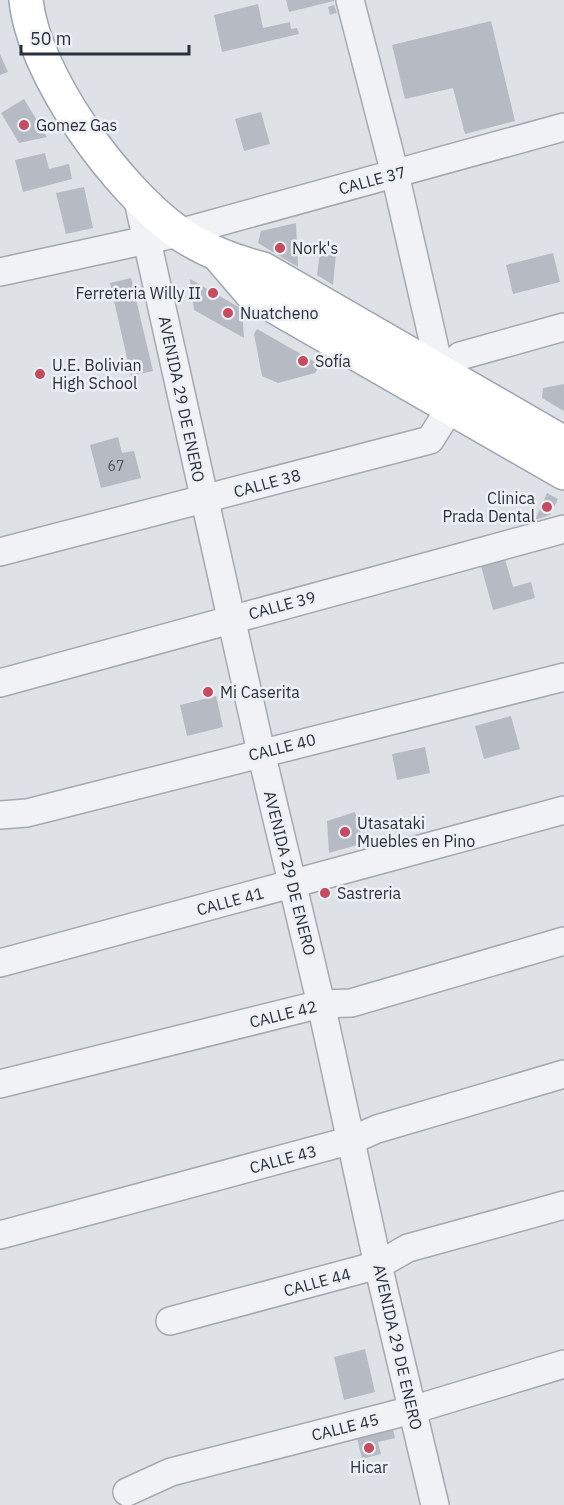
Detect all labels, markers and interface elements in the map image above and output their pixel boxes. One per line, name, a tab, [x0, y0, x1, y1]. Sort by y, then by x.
scale bar	[21, 18, 189, 56]
text: 50 m	[30, 27, 72, 50]
place label: Gomez Gas	[36, 115, 117, 135]
marker: Gomez Gas	[17, 118, 31, 132]
street label: CALLE 37	[336, 161, 408, 199]
place label: Nork's	[292, 238, 338, 258]
marker: Nork's	[273, 241, 287, 255]
place label: Ferreteria Willy II	[75, 283, 201, 303]
marker: Ferreteria Willy II	[206, 286, 220, 300]
place label: Nuatcheno	[240, 303, 319, 323]
marker: Nuatcheno	[221, 306, 235, 320]
street label: AVENIDA 29 DE ENERO	[155, 314, 209, 484]
place label: Sofía	[315, 351, 351, 371]
marker: Sofía	[296, 354, 310, 368]
place label: U.E. Bolivian High School	[52, 355, 142, 393]
marker: U.E. Bolivian High School	[33, 367, 47, 381]
house number: 67	[108, 457, 124, 475]
street label: CALLE 38	[231, 464, 303, 502]
place label: Clinica Prada Dental	[442, 488, 535, 526]
marker: Clinica Prada Dental	[540, 500, 554, 514]
street label: CALLE 39	[246, 586, 318, 624]
place label: Mi Caserita	[220, 682, 300, 702]
marker: Mi Caserita	[201, 685, 215, 699]
street label: CALLE 40	[246, 729, 318, 765]
street label: AVENIDA 29 DE ENERO	[260, 789, 320, 957]
place label: Utasataki Muebles en Pino	[357, 813, 475, 851]
marker: Utasataki Muebles en Pino	[338, 825, 352, 839]
street label: CALLE 41	[194, 882, 266, 920]
place label: Sastreria	[337, 883, 402, 903]
marker: Sastreria	[318, 886, 332, 900]
street label: CALLE 42	[247, 996, 319, 1032]
street label: CALLE 43	[247, 1140, 319, 1178]
street label: AVENIDA 29 DE ENERO	[369, 1262, 427, 1432]
street label: CALLE 44	[281, 1263, 353, 1301]
street label: CALLE 45	[309, 1409, 381, 1445]
marker: Hicar	[362, 1441, 376, 1455]
place label: Hicar	[350, 1457, 388, 1477]

